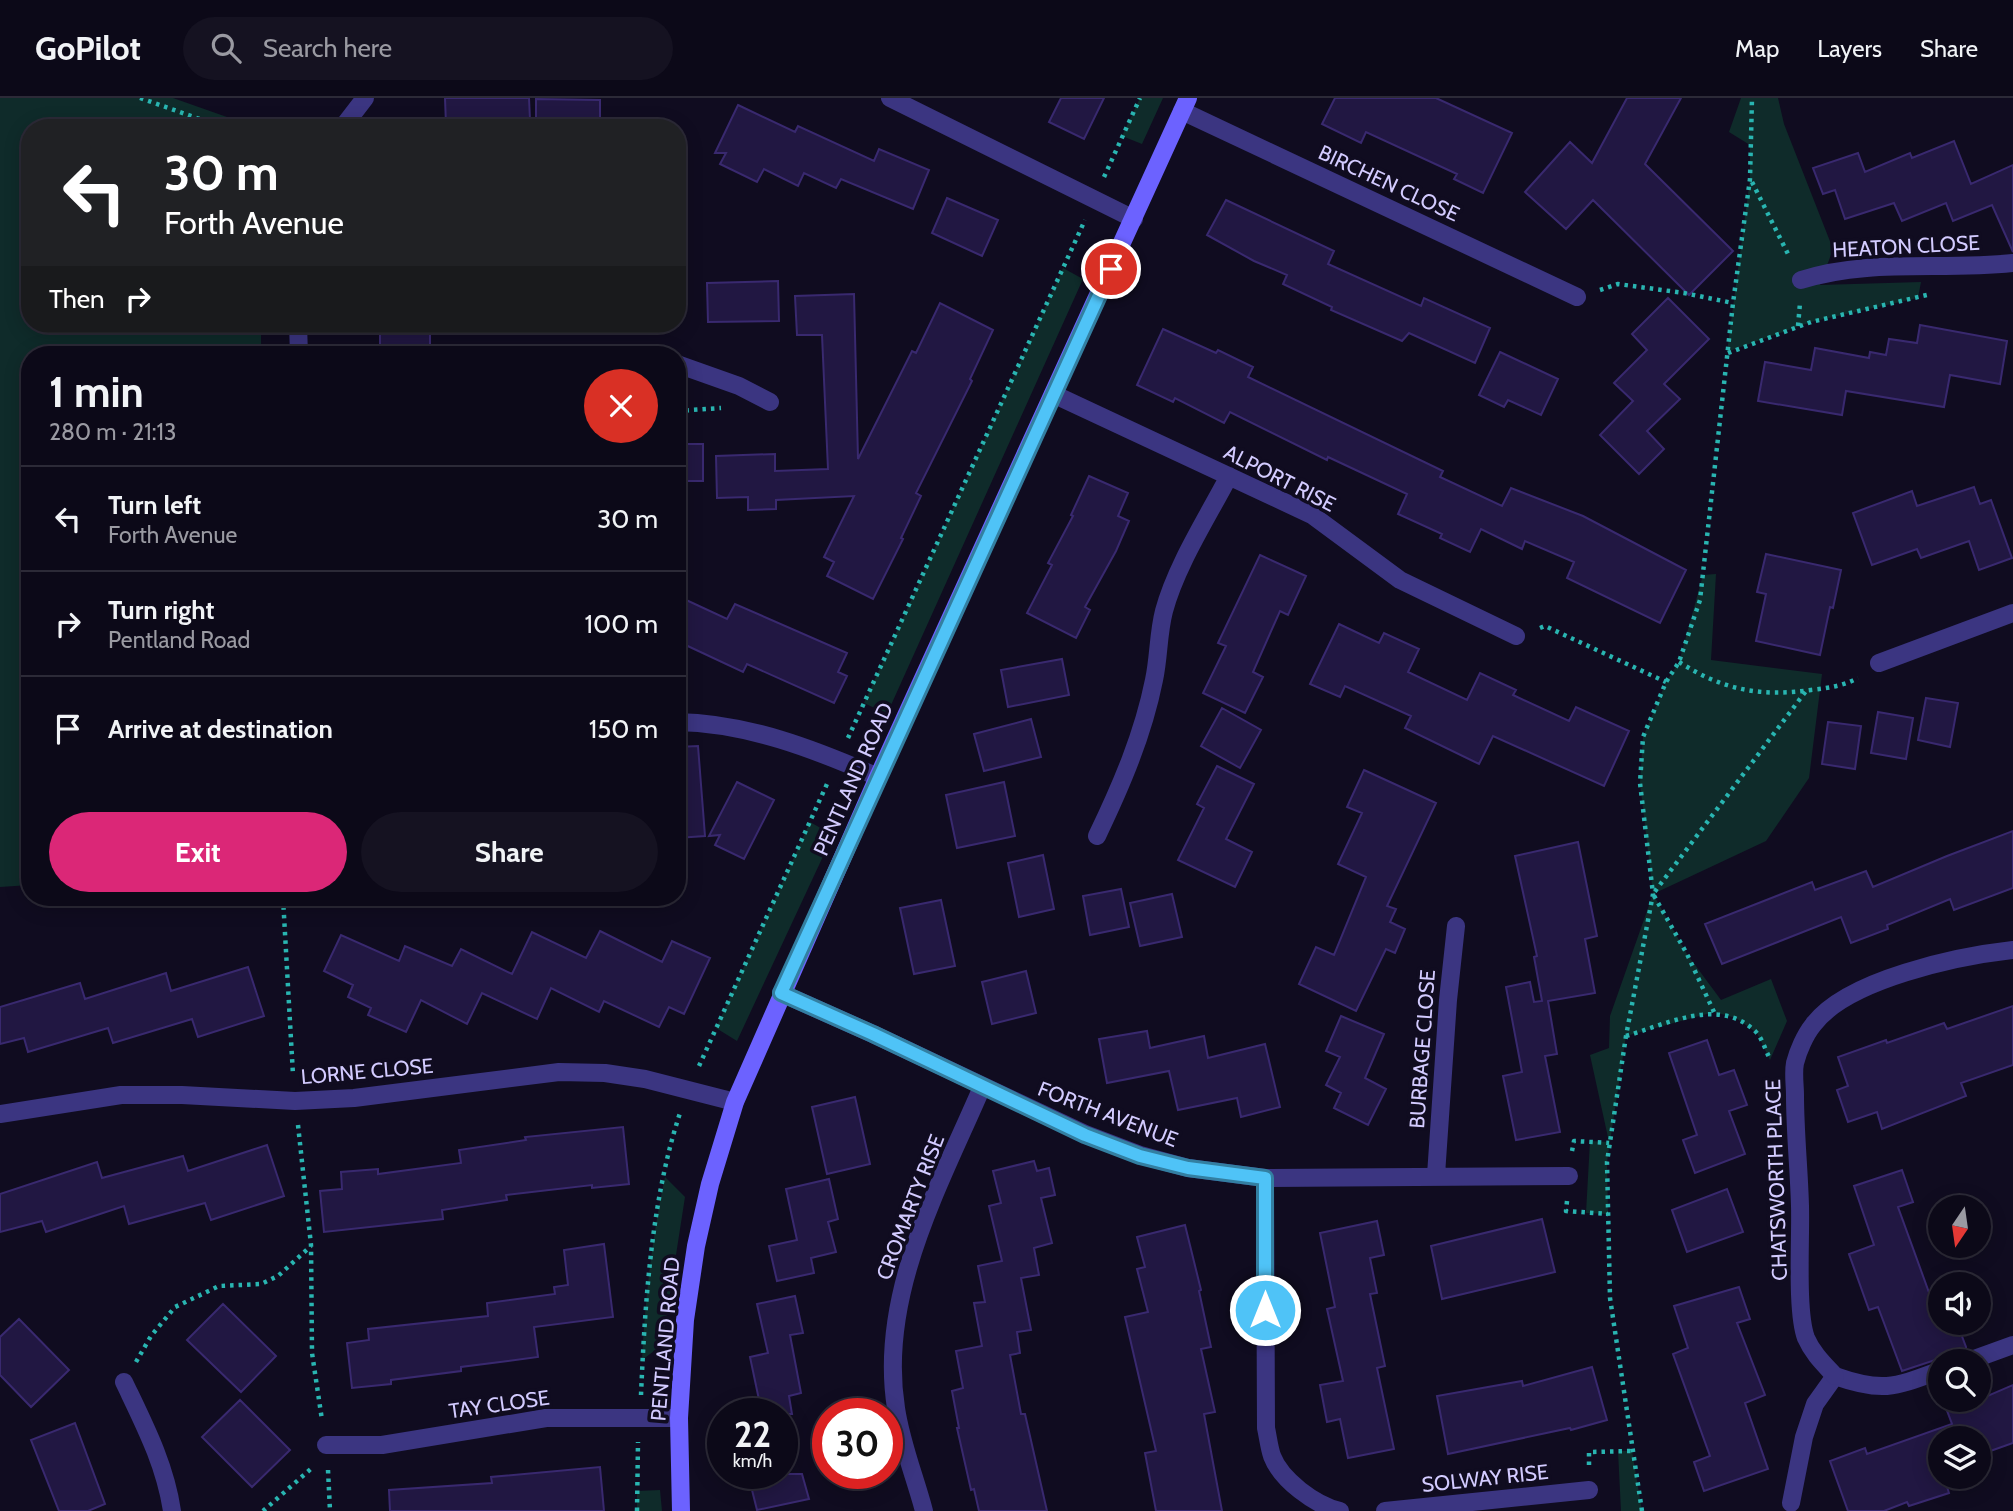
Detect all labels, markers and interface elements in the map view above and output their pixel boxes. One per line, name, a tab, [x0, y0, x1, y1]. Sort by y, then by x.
search box	[183, 17, 673, 80]
text: GoPilot	[35, 28, 141, 68]
icon: search	[207, 29, 245, 67]
text: Search here	[263, 32, 392, 64]
text: Map	[1735, 34, 1779, 63]
text: Layers	[1817, 34, 1882, 63]
text: Share	[1920, 34, 1978, 63]
street label: BIRCHEN CLOSE	[1315, 139, 1463, 227]
text: 30 m	[164, 143, 279, 202]
icon: left	[49, 147, 140, 238]
text: Forth Avenue	[164, 203, 344, 242]
street label: HEATON CLOSE	[1832, 230, 1980, 262]
pin	[1081, 239, 1141, 299]
icon: arrive	[1092, 250, 1130, 288]
icon: right	[119, 280, 157, 318]
text: Then	[49, 283, 105, 315]
text: 1 min	[49, 366, 144, 418]
button: close	[584, 369, 658, 443]
text: 280 m · 21:13	[49, 418, 177, 446]
street label: ALPORT RISE	[1220, 439, 1340, 517]
text: Turn left	[108, 489, 201, 521]
icon: left	[49, 500, 87, 538]
text: 30 m	[597, 503, 658, 535]
text: Forth Avenue	[108, 521, 237, 549]
text: Turn right	[108, 594, 214, 626]
icon: right	[49, 605, 87, 643]
text: 100 m	[585, 608, 658, 640]
text: Pentland Road	[108, 626, 250, 654]
street label: PENTLAND ROAD	[808, 699, 898, 859]
icon: arrive	[49, 710, 87, 748]
text: Arrive at destination	[108, 713, 333, 745]
text: 150 m	[589, 713, 658, 745]
button: Exit	[49, 812, 347, 892]
button: Share	[361, 812, 658, 892]
street label: BURBAGE CLOSE	[1404, 969, 1440, 1129]
street label: LORNE CLOSE	[300, 1053, 434, 1089]
street label: FORTH AVENUE	[1034, 1076, 1182, 1152]
street label: CHATSWORTH PLACE	[1760, 1079, 1792, 1281]
street label: CROMARTY RISE	[871, 1131, 949, 1283]
north arrow	[1928, 1195, 1992, 1258]
map controls	[1928, 1195, 1991, 1489]
street label: PENTLAND ROAD	[645, 1256, 685, 1422]
button: sound	[1928, 1272, 1991, 1335]
position arrow	[1228, 1273, 1302, 1347]
button: search	[1928, 1349, 1991, 1412]
street label: TAY CLOSE	[447, 1385, 551, 1423]
speed limit sign: 30	[812, 1398, 903, 1489]
text: 22	[734, 1413, 771, 1456]
button: layers	[1928, 1426, 1991, 1489]
text: km/h	[733, 1450, 772, 1472]
street label: SOLWAY RISE	[1421, 1459, 1549, 1497]

